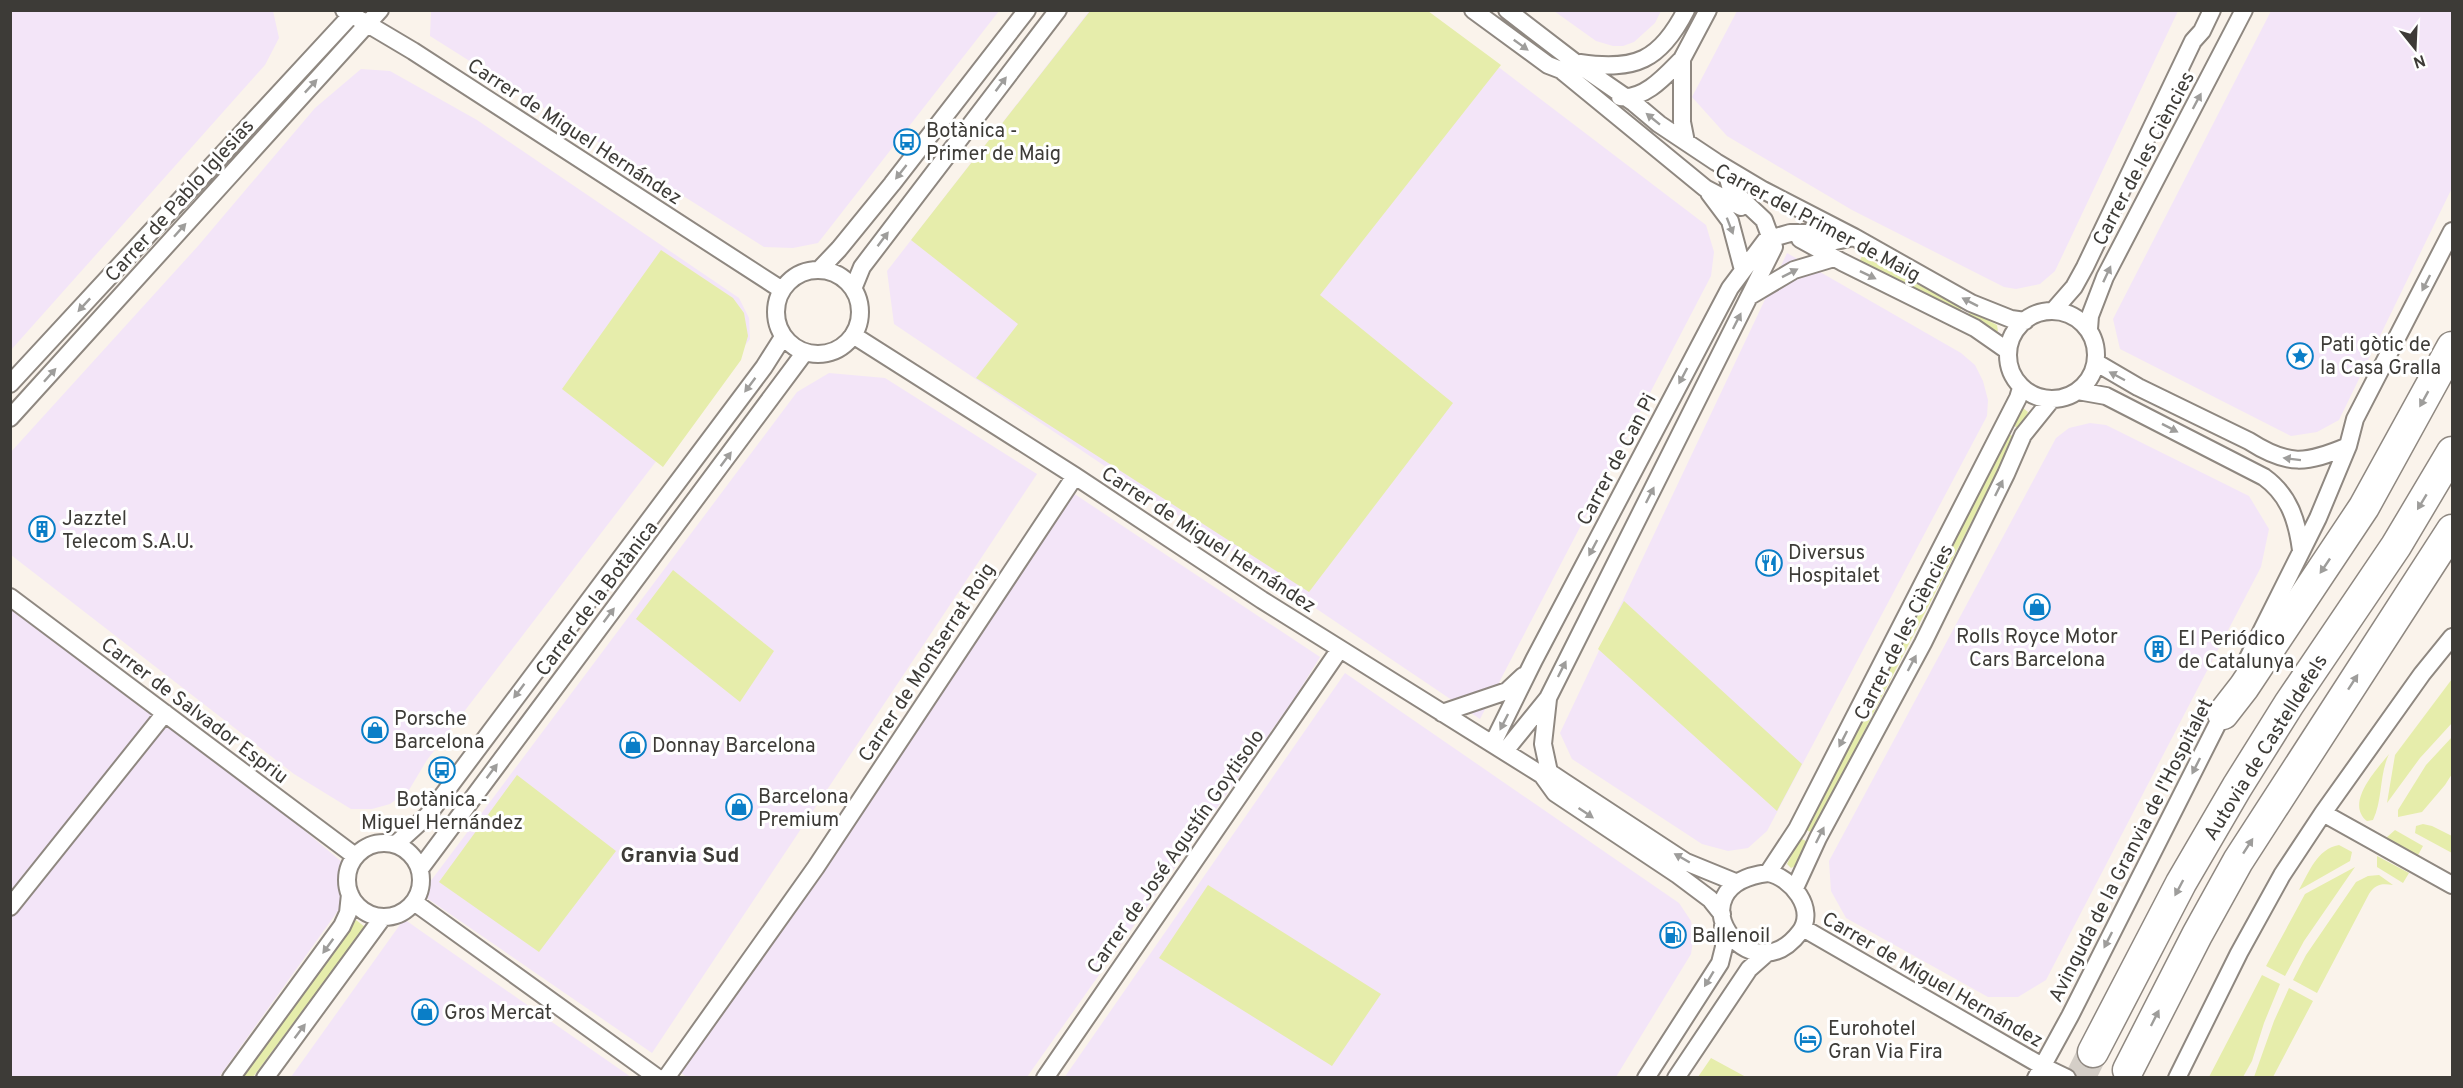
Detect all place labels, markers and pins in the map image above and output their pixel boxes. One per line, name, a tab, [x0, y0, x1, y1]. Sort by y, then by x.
place label: Botànica - Primer de Maig	[926, 119, 1061, 168]
bus stop icon: Botànica - Primer de Maig	[892, 127, 922, 157]
place label: Pati gòtic de la Casa Gralla	[2320, 333, 2441, 382]
place icon: Pati gòtic de la Casa Gralla	[2285, 341, 2315, 371]
place label: Jazztel Telecom S.A.U.	[62, 507, 194, 556]
building icon: Jazztel Telecom S.A.U.	[27, 514, 57, 544]
place label: Diversus Hospitalet	[1788, 541, 1880, 590]
restaurant icon: Diversus Hospitalet	[1754, 548, 1784, 578]
shop icon: Rolls Royce Motor Cars Barcelona	[2022, 592, 2052, 622]
place label: Rolls Royce Motor Cars Barcelona	[1956, 625, 2118, 674]
place label: El Periódico de Catalunya	[2178, 627, 2294, 676]
building icon: El Periódico de Catalunya	[2143, 634, 2173, 664]
place label: Porsche Barcelona	[394, 707, 484, 756]
shop icon: Porsche Barcelona	[360, 715, 390, 745]
shop icon: Donnay Barcelona	[618, 730, 648, 760]
place label: Donnay Barcelona	[652, 734, 816, 760]
bus stop icon: Botànica - Miguel Hernández	[427, 755, 457, 785]
place label: Barcelona Premium	[758, 785, 848, 834]
place label: Botànica - Miguel Hernández	[361, 788, 523, 837]
shop icon: Barcelona Premium	[724, 792, 754, 822]
fuel station icon: Ballenoil	[1658, 920, 1688, 950]
place label: Ballenoil	[1692, 924, 1770, 950]
shop icon: Gros Mercat	[410, 997, 440, 1027]
place label: Gros Mercat	[444, 1001, 552, 1027]
place label: Eurohotel Gran Via Fira	[1828, 1017, 1943, 1066]
hotel icon: Eurohotel Gran Via Fira	[1793, 1024, 1823, 1054]

